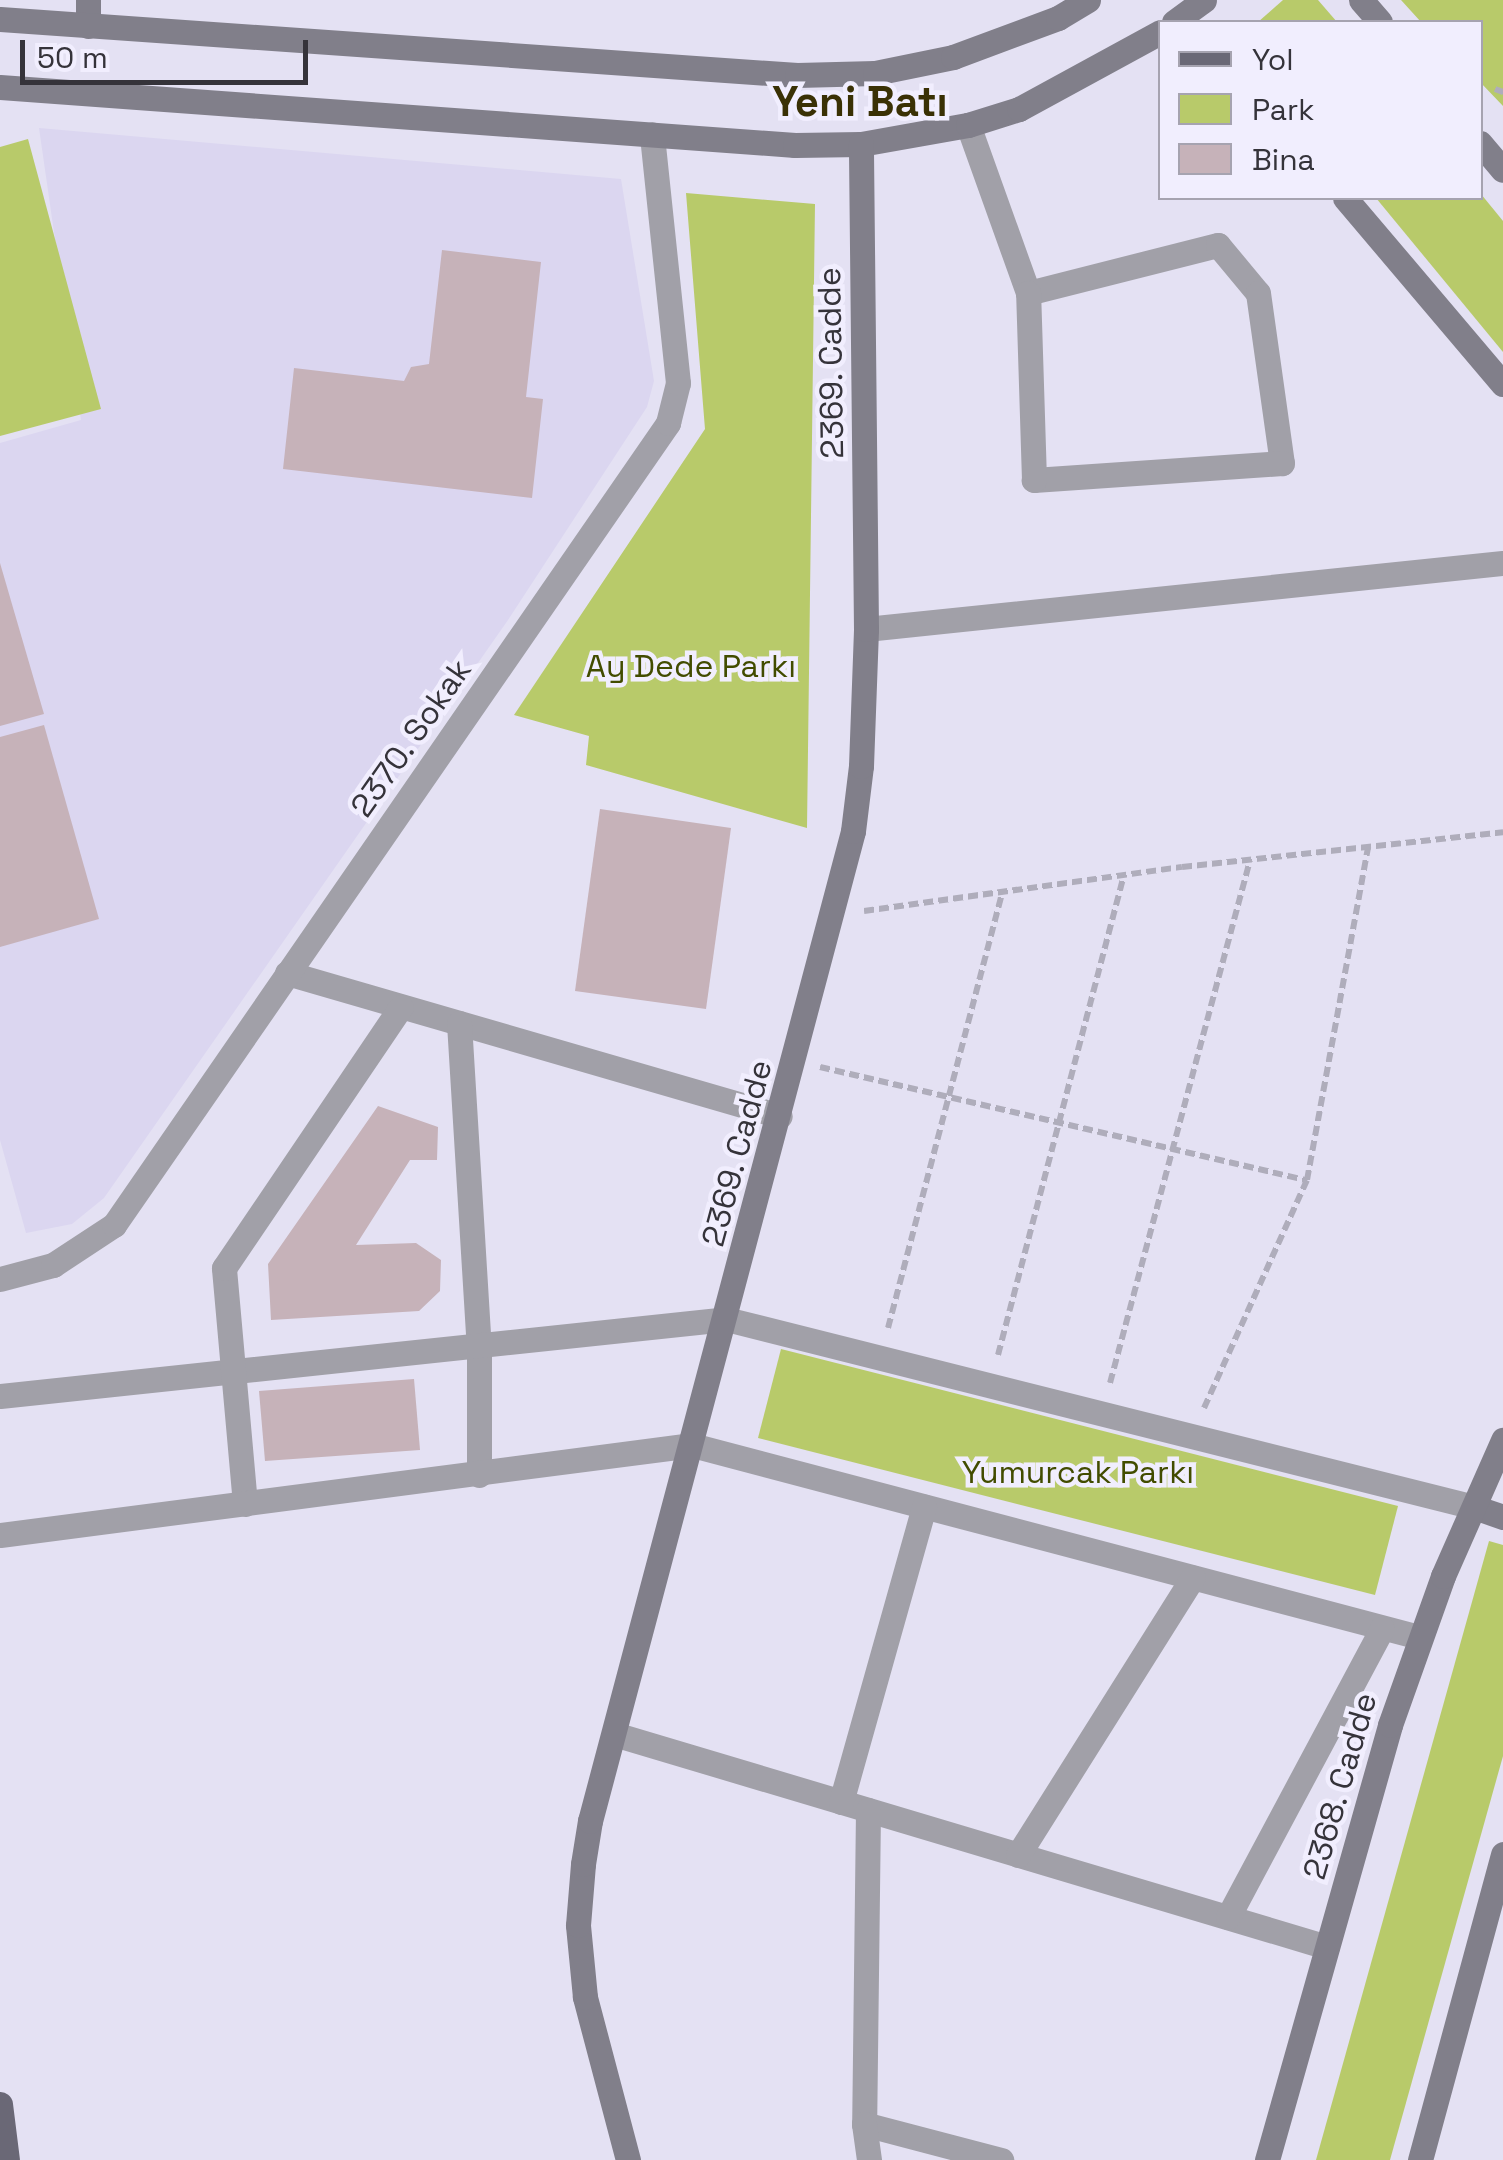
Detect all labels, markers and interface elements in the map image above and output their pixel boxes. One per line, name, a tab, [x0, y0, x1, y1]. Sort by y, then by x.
scale bar	[25, 20, 312, 82]
legend	[1158, 20, 1483, 200]
text: 50 m	[37, 38, 108, 77]
text: Yol	[1252, 40, 1294, 79]
district label: Yeni Batı	[772, 77, 948, 127]
text: Park	[1252, 90, 1314, 129]
text: Bina	[1252, 140, 1315, 179]
street label: 2369. Cadde	[810, 266, 852, 460]
park label: Ay Dede Parkı	[586, 647, 796, 685]
street label: 2370. Sokak	[342, 651, 480, 825]
street label: 2369. Cadde	[694, 1055, 780, 1251]
park label: Yumurcak Parkı	[962, 1453, 1194, 1491]
street label: 2368. Cadde	[1295, 1688, 1385, 1884]

